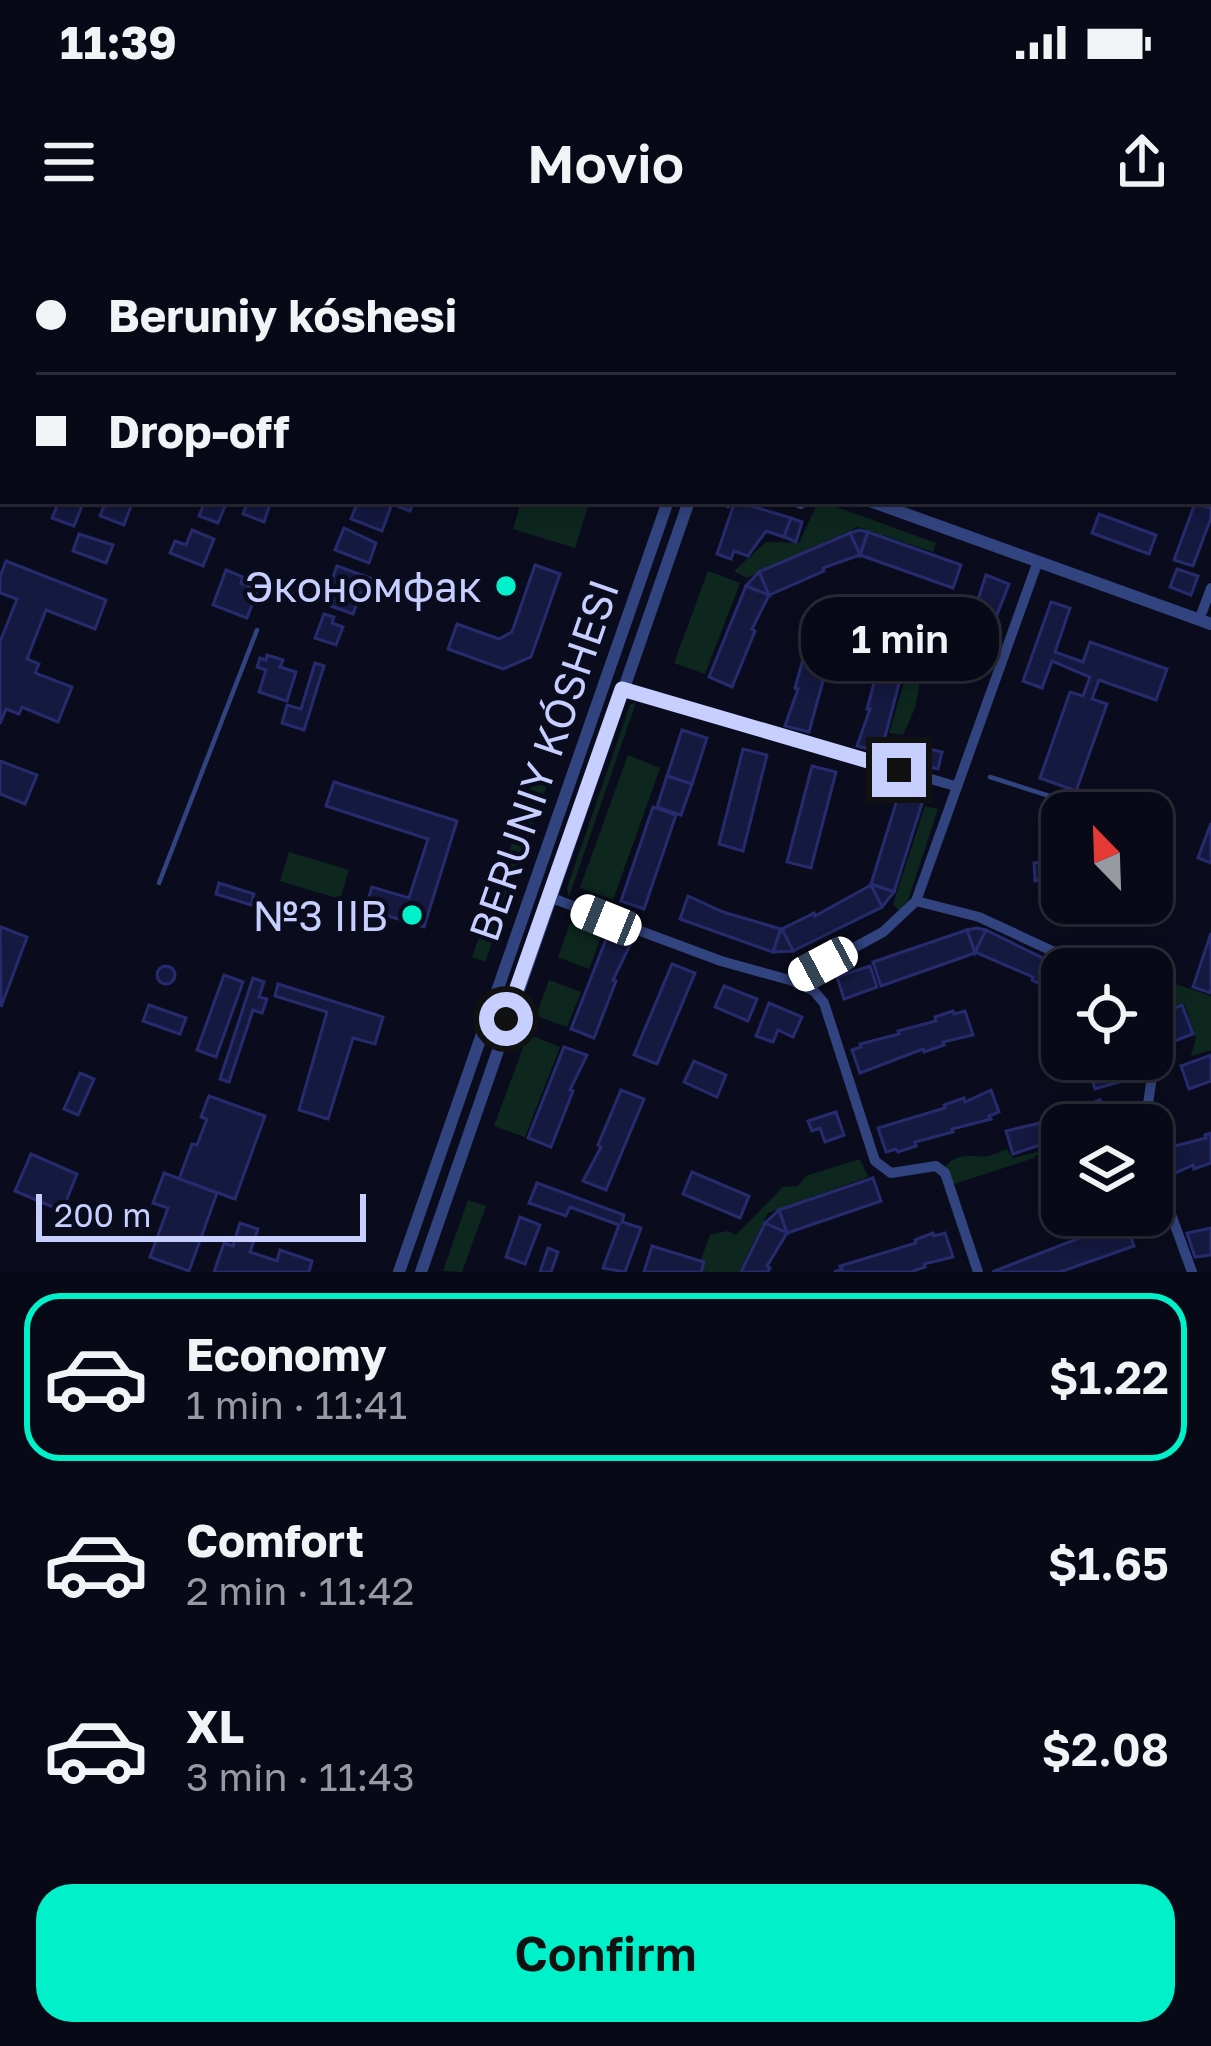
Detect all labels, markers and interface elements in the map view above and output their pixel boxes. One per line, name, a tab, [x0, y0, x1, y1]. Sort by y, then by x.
text: 11:39	[60, 15, 177, 69]
icon: menu	[36, 129, 102, 195]
icon: share	[1109, 129, 1175, 195]
text: Movio	[527, 130, 684, 195]
text: Beruniy kóshesi	[108, 288, 457, 342]
text: Drop-off	[108, 404, 289, 458]
place label: Экономфак	[245, 561, 482, 611]
street label: BERUNIY KÓSHESI	[458, 573, 628, 947]
marker: Экономфак	[493, 573, 519, 599]
callout: 1 min	[800, 596, 998, 680]
text: 1 min	[851, 615, 949, 662]
route end	[872, 743, 926, 797]
north arrow	[1041, 792, 1173, 924]
map controls	[1041, 792, 1173, 1236]
place label: №3 IIB	[252, 890, 388, 940]
car	[566, 890, 646, 950]
marker: №3 IIB	[399, 902, 425, 928]
car	[783, 931, 863, 997]
button: locate	[1041, 948, 1173, 1080]
route start	[479, 992, 533, 1046]
button: layers	[1041, 1104, 1173, 1236]
scale bar	[36, 1188, 366, 1241]
text: 200 m	[54, 1195, 152, 1234]
icon: car	[42, 1323, 150, 1431]
text: Economy	[186, 1327, 387, 1381]
text: $1.22	[1049, 1350, 1169, 1404]
text: 1 min · 11:41	[186, 1381, 407, 1428]
icon: car	[42, 1509, 150, 1617]
text: Comfort	[186, 1513, 364, 1567]
text: $1.65	[1048, 1536, 1169, 1590]
text: 2 min · 11:42	[186, 1567, 414, 1614]
icon: car	[42, 1695, 150, 1803]
text: XL	[186, 1699, 244, 1753]
text: $2.08	[1041, 1722, 1169, 1776]
text: 3 min · 11:43	[186, 1753, 415, 1800]
button: Confirm	[36, 1884, 1175, 2022]

